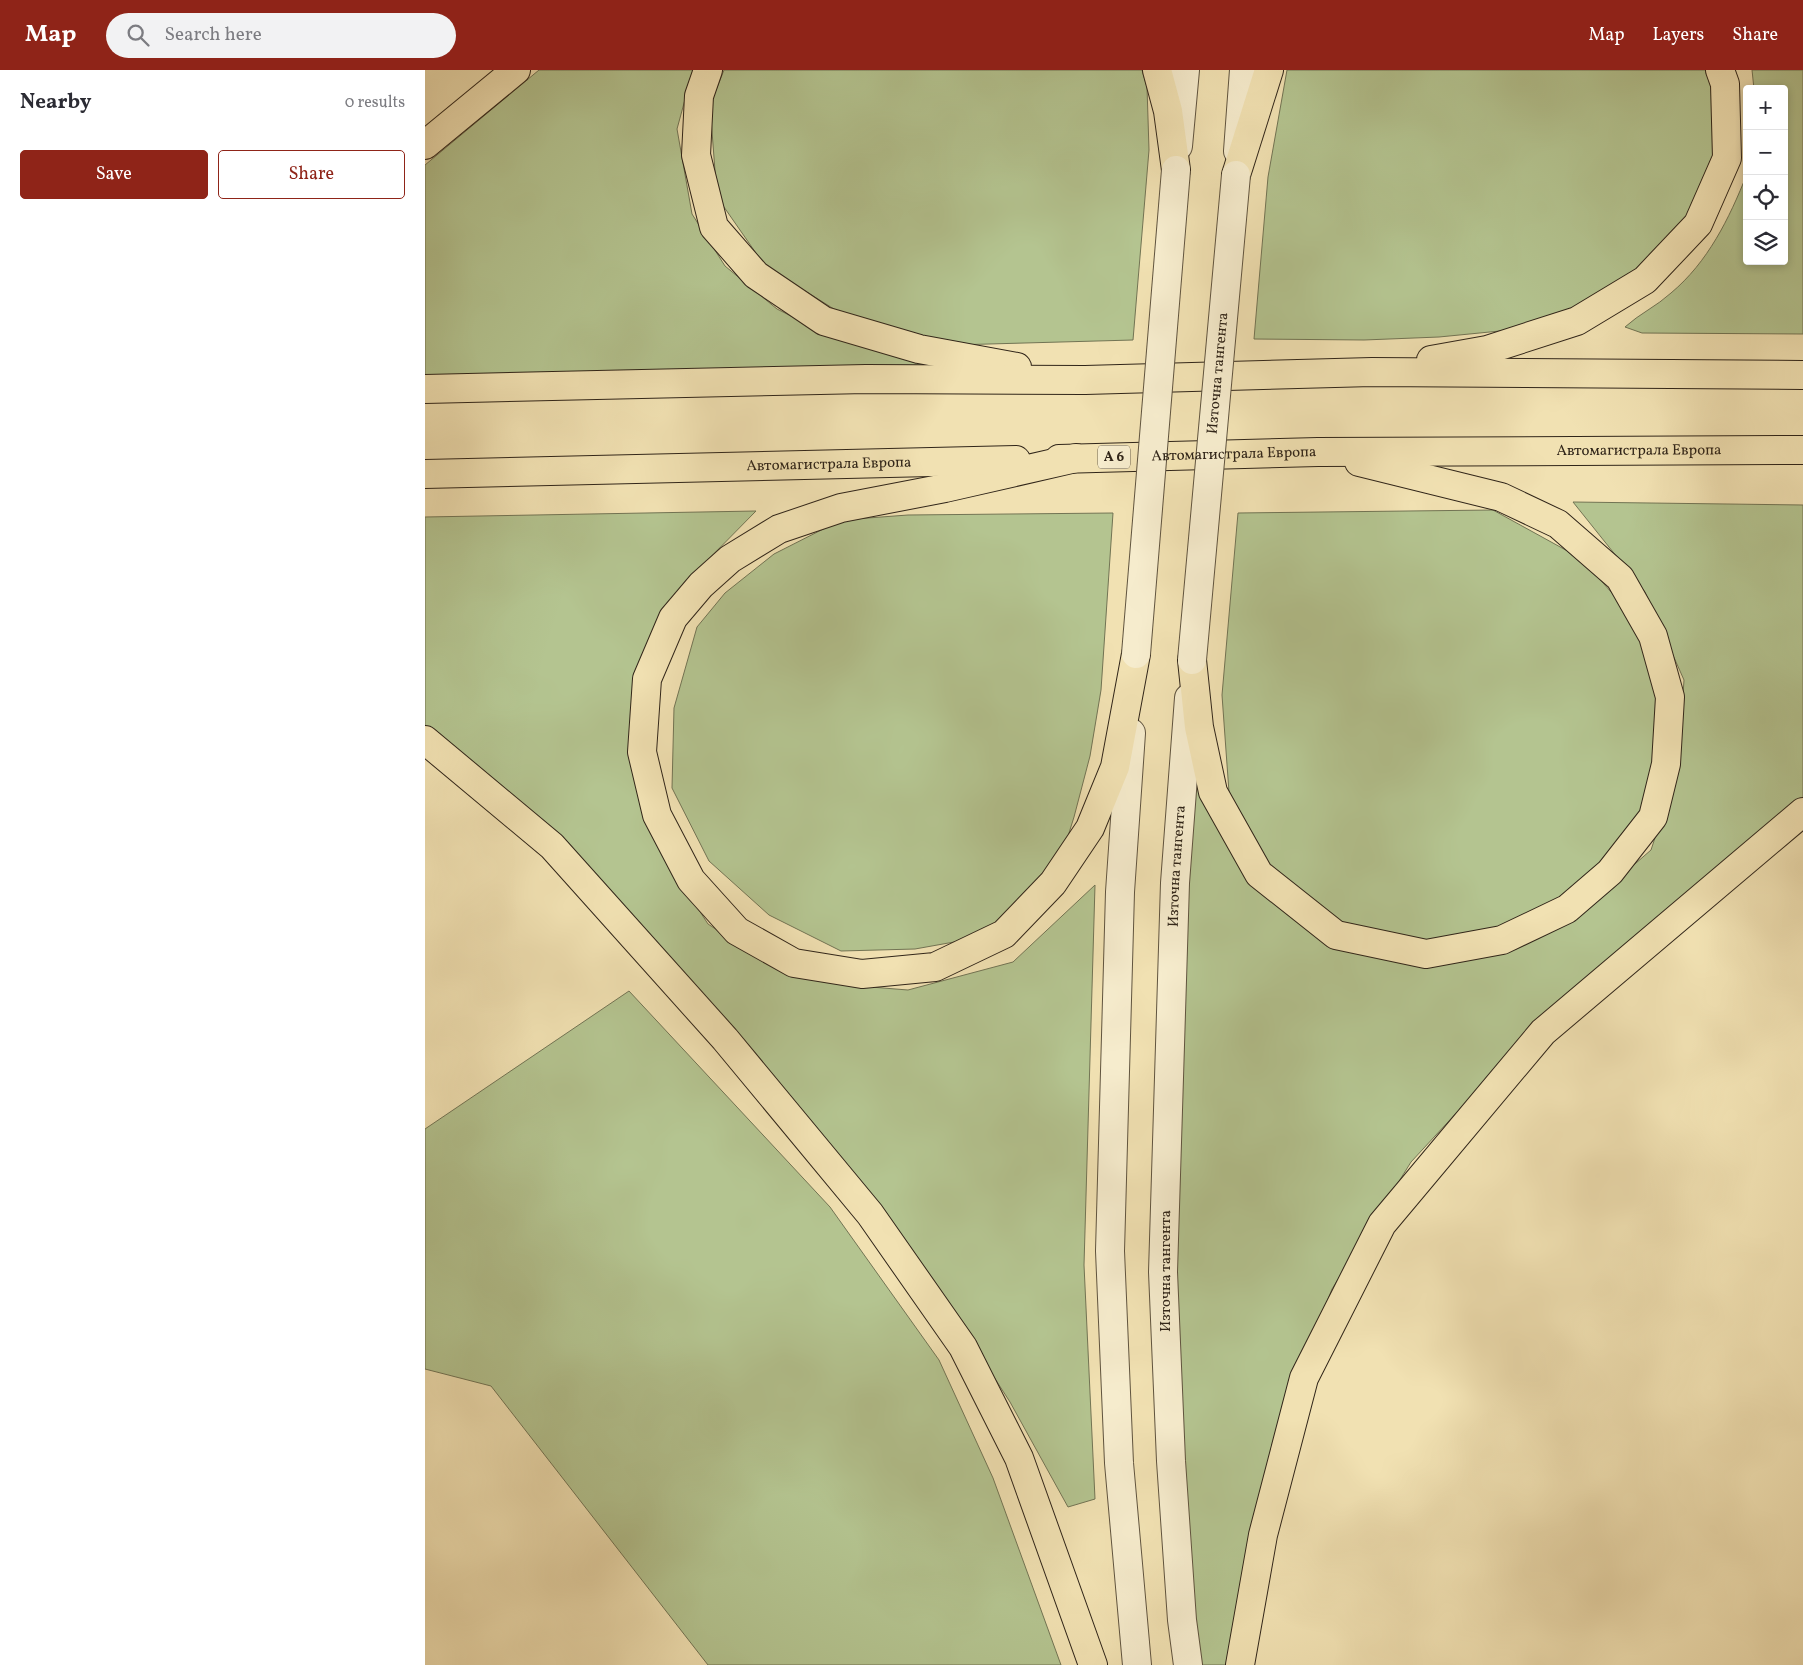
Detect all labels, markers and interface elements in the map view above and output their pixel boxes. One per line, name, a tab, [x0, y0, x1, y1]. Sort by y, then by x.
search box	[106, 13, 456, 58]
text: Map	[25, 18, 76, 52]
icon: search	[124, 21, 152, 49]
text: Search here	[164, 22, 262, 48]
text: Map	[1588, 23, 1624, 48]
text: Layers	[1652, 23, 1704, 48]
text: Share	[1732, 23, 1778, 48]
map controls	[1743, 85, 1788, 265]
button: +	[1743, 85, 1788, 130]
text: Nearby	[20, 88, 91, 117]
text: 0 results	[345, 92, 405, 114]
button: −	[1743, 130, 1788, 175]
button: Save	[20, 150, 208, 199]
button: Share	[218, 150, 405, 199]
button: locate	[1743, 175, 1788, 220]
button: layers	[1743, 220, 1788, 265]
street label: Източна тангента	[1202, 311, 1234, 435]
street label: Автомагистрала Европа	[1556, 440, 1721, 462]
street label: Автомагистрала Европа	[1151, 442, 1317, 467]
road number: A 6	[1098, 446, 1130, 468]
street label: Автомагистрала Европа	[746, 452, 912, 477]
street label: Източна тангента	[1163, 804, 1191, 928]
street label: Източна тангента	[1156, 1210, 1177, 1332]

